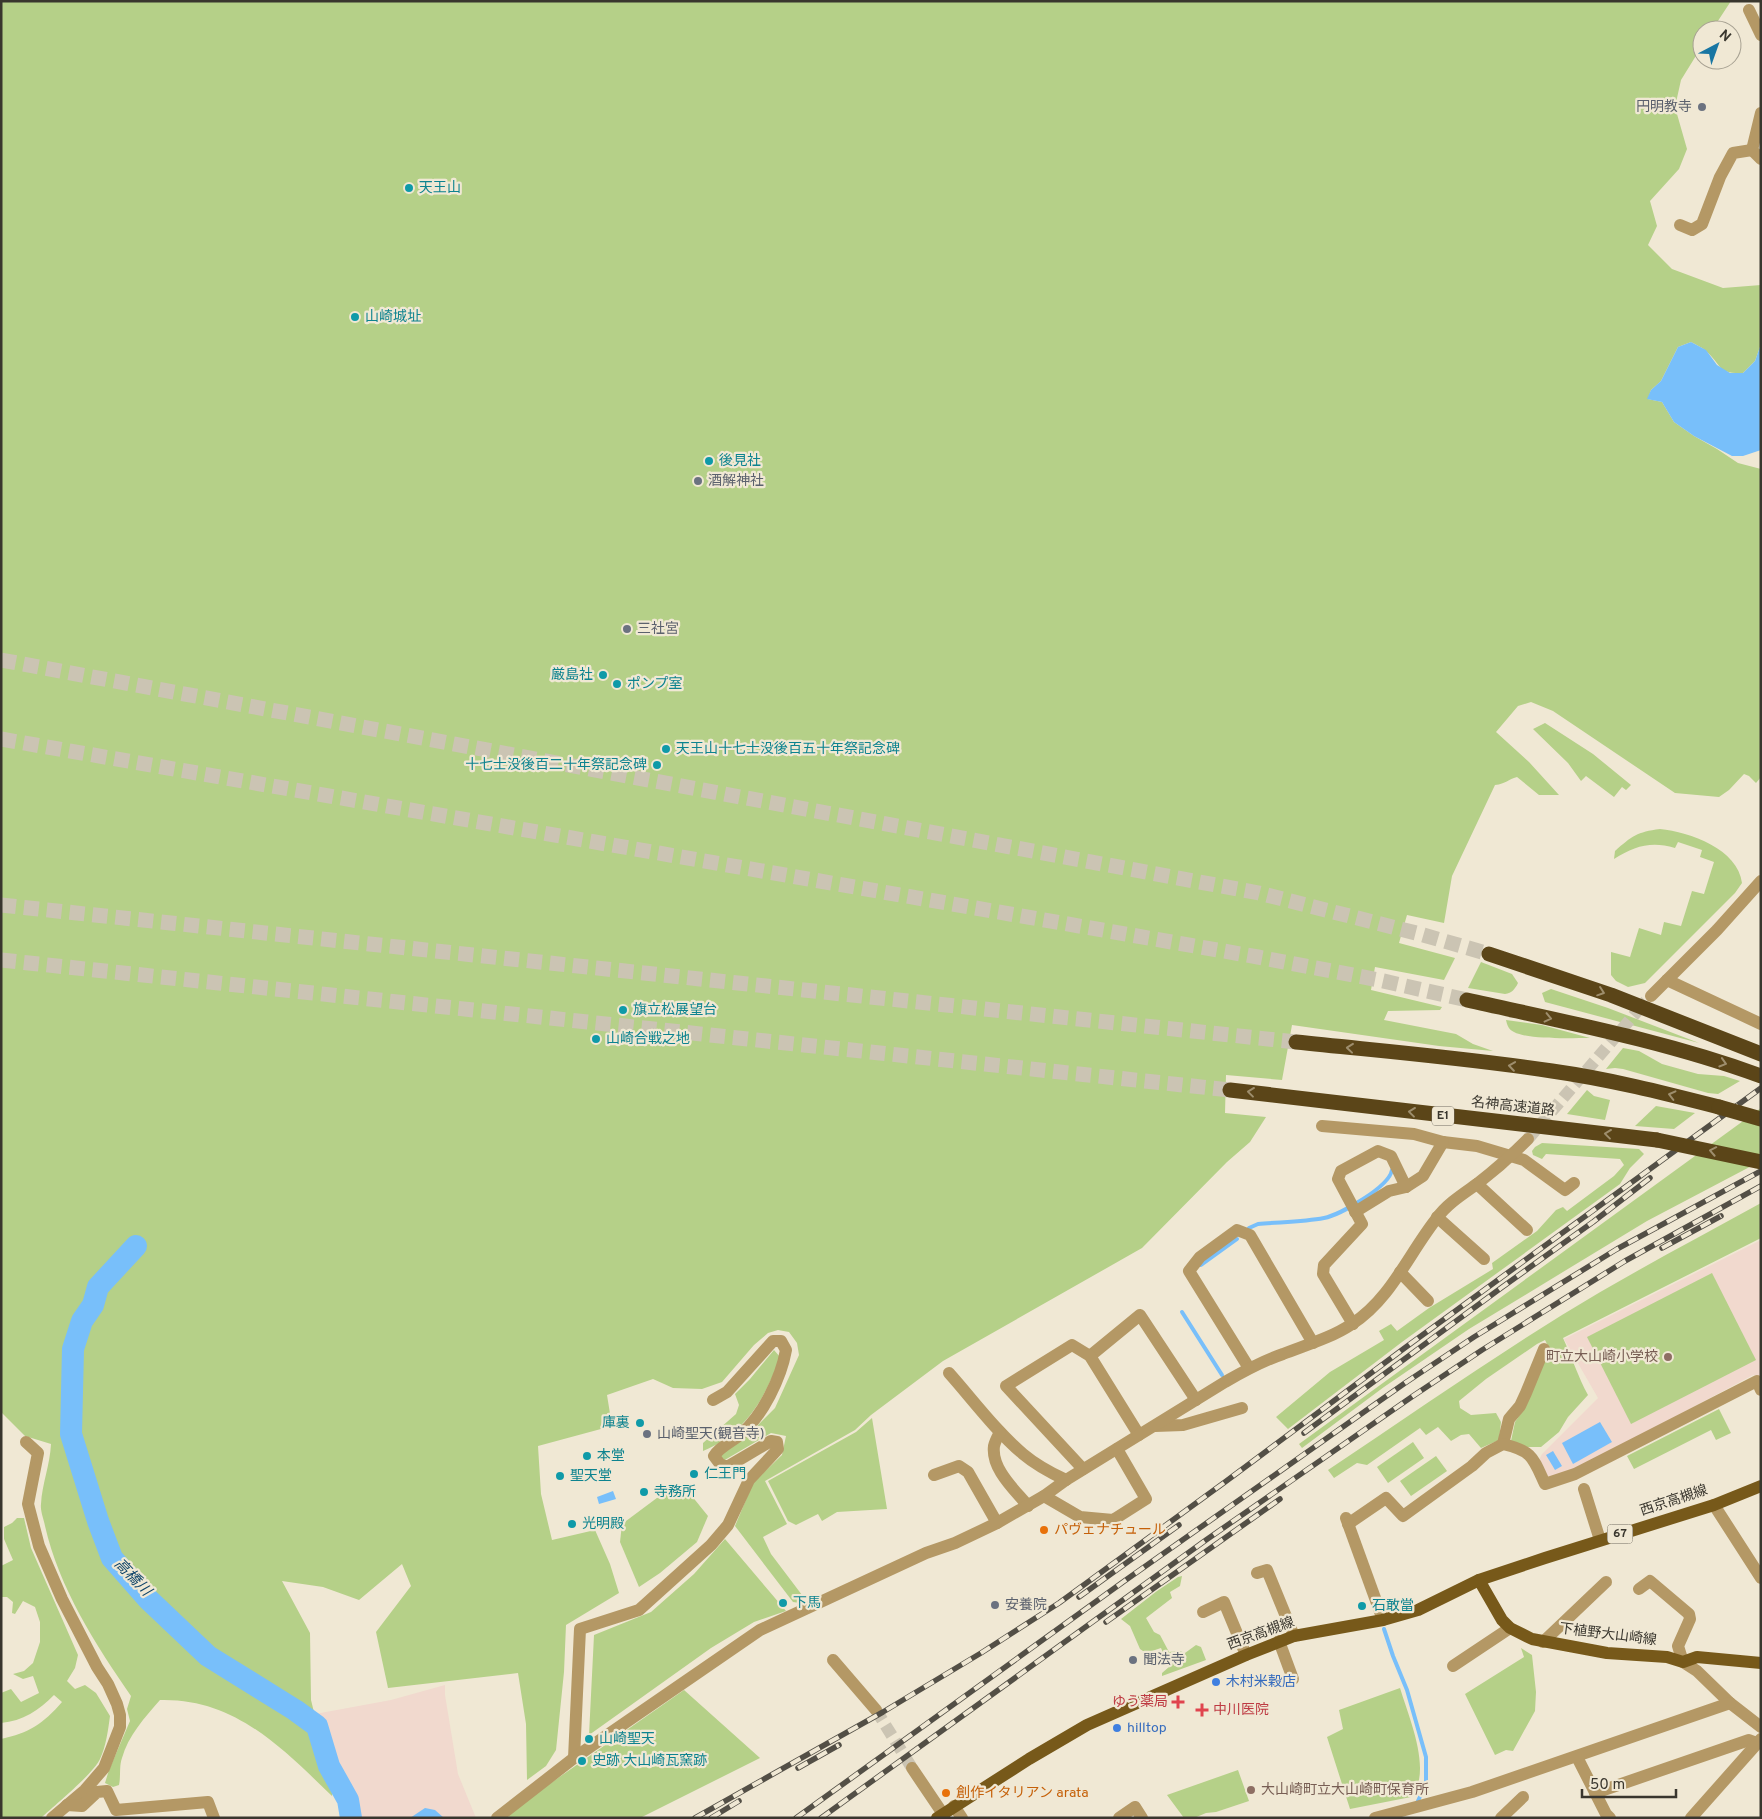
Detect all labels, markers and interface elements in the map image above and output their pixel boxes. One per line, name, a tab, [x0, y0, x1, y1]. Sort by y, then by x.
north arrow	[1692, 20, 1742, 70]
text: N	[1715, 27, 1734, 46]
place label: 円明教寺	[1636, 99, 1692, 116]
marker: 円明教寺	[1696, 101, 1708, 113]
place label: 天王山	[419, 180, 461, 197]
marker: 天王山	[403, 182, 415, 194]
place label: 山崎城址	[365, 309, 421, 326]
marker: 山崎城址	[349, 311, 361, 323]
place label: 後見社	[719, 453, 761, 470]
marker: 後見社	[703, 455, 715, 467]
place label: 酒解神社	[708, 473, 764, 490]
marker: 酒解神社	[692, 475, 704, 487]
place label: 三社宮	[637, 621, 679, 638]
marker: 三社宮	[621, 623, 633, 635]
place label: 厳島社	[551, 667, 593, 684]
marker: 厳島社	[597, 669, 609, 681]
place label: ポンプ室	[627, 676, 683, 693]
marker: ポンプ室	[611, 678, 623, 690]
place label: 天王山十七士没後百五十年祭記念碑	[676, 741, 900, 758]
marker: 天王山十七士没後百五十年祭記念碑	[660, 743, 672, 755]
place label: 十七士没後百二十年祭記念碑	[465, 757, 647, 774]
marker: 十七士没後百二十年祭記念碑	[651, 759, 663, 771]
one-way arrow	[1596, 986, 1605, 996]
place label: 旗立松展望台	[633, 1001, 717, 1019]
marker: 旗立松展望台	[617, 1004, 629, 1016]
one-way arrow	[1544, 1012, 1553, 1023]
place label: 山崎合戦之地	[606, 1030, 690, 1048]
marker: 山崎合戦之地	[590, 1033, 602, 1045]
one-way arrow	[1346, 1043, 1354, 1054]
one-way arrow	[1718, 1057, 1726, 1067]
one-way arrow	[1508, 1061, 1516, 1071]
one-way arrow	[1246, 1087, 1254, 1098]
one-way arrow	[1667, 1090, 1676, 1101]
street label: 名神高速道路	[1470, 1094, 1556, 1120]
road number: E1	[1432, 1106, 1454, 1126]
one-way arrow	[1408, 1107, 1416, 1118]
one-way arrow	[1604, 1129, 1612, 1140]
one-way arrow	[1709, 1147, 1718, 1157]
place label: 町立大山崎小学校	[1546, 1349, 1658, 1366]
marker: 町立大山崎小学校	[1662, 1351, 1674, 1363]
place label: 庫裏	[602, 1415, 630, 1432]
marker: 庫裏	[634, 1417, 646, 1429]
place label: 山崎聖天(観音寺)	[657, 1426, 765, 1443]
marker: 山崎聖天(観音寺)	[641, 1428, 653, 1440]
place label: 本堂	[597, 1448, 625, 1465]
marker: 本堂	[581, 1450, 593, 1462]
place label: 仁王門	[704, 1466, 746, 1483]
place label: 聖天堂	[570, 1468, 612, 1485]
marker: 仁王門	[688, 1468, 700, 1480]
marker: 聖天堂	[554, 1470, 566, 1482]
street label: 西京高槻線	[1638, 1482, 1710, 1520]
place label: 寺務所	[654, 1484, 696, 1501]
marker: 寺務所	[638, 1486, 650, 1498]
place label: 光明殿	[582, 1516, 624, 1533]
marker: 光明殿	[566, 1518, 578, 1530]
place label: パヴェナチュール	[1054, 1522, 1166, 1539]
marker: パヴェナチュール	[1038, 1524, 1050, 1536]
road number: 67	[1608, 1525, 1632, 1544]
water label: 高橋川	[110, 1555, 156, 1602]
place label: 下馬	[793, 1595, 821, 1612]
marker: 下馬	[777, 1597, 789, 1609]
place label: 安養院	[1005, 1597, 1047, 1614]
place label: 石敢當	[1372, 1598, 1414, 1615]
marker: 安養院	[989, 1599, 1001, 1611]
marker: 石敢當	[1356, 1600, 1368, 1612]
street label: 西京高槻線	[1225, 1614, 1297, 1654]
street label: 下植野大山崎線	[1558, 1620, 1658, 1649]
place label: 聞法寺	[1143, 1652, 1185, 1669]
marker: 聞法寺	[1127, 1654, 1139, 1666]
place label: 木村米穀店	[1226, 1673, 1296, 1691]
marker: 木村米穀店	[1210, 1676, 1222, 1688]
place label: ゆう薬局	[1112, 1694, 1168, 1711]
marker: ゆう薬局	[1172, 1696, 1184, 1708]
place label: 中川医院	[1213, 1702, 1269, 1719]
marker: 中川医院	[1195, 1703, 1209, 1717]
place label: hilltop	[1127, 1720, 1167, 1737]
marker: hilltop	[1111, 1722, 1123, 1734]
place label: 山崎聖天	[599, 1731, 655, 1748]
marker: 山崎聖天	[583, 1733, 595, 1745]
place label: 史跡 大山崎瓦窯跡	[592, 1753, 707, 1770]
marker: 史跡 大山崎瓦窯跡	[576, 1755, 588, 1767]
scale bar	[1582, 1766, 1676, 1798]
text: 50 m	[1590, 1776, 1625, 1795]
place label: 大山崎町立大山崎町保育所	[1261, 1782, 1429, 1799]
marker: 大山崎町立大山崎町保育所	[1245, 1784, 1257, 1796]
place label: 創作イタリアン arata	[956, 1785, 1089, 1802]
marker: 創作イタリアン arata	[940, 1787, 952, 1799]

